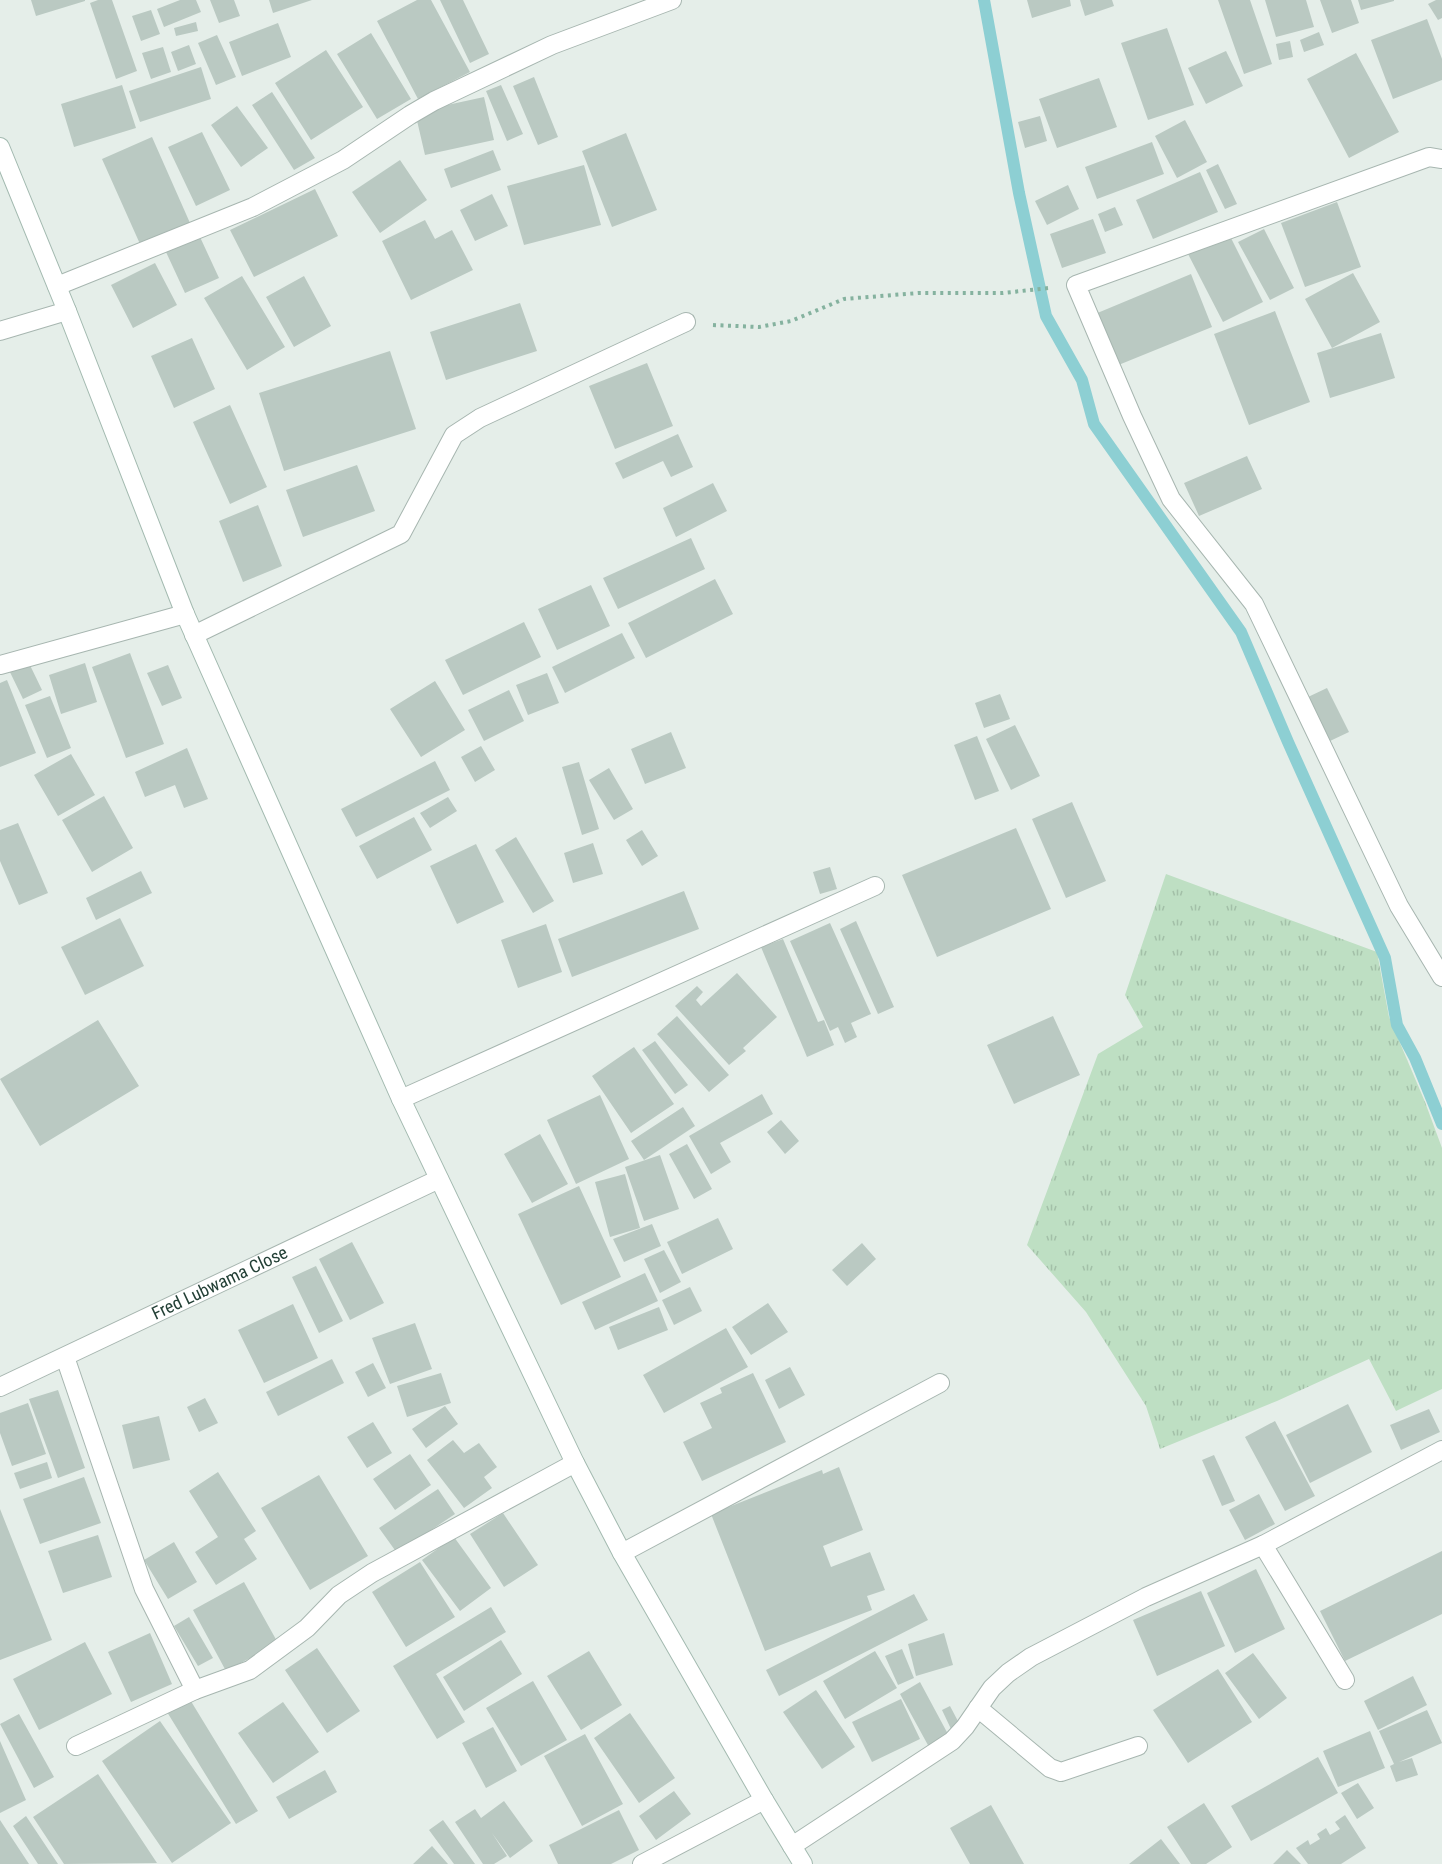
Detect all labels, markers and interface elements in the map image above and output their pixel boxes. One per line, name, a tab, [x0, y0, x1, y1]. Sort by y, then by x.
street label: Fred Lubwama Close	[148, 1241, 291, 1324]

